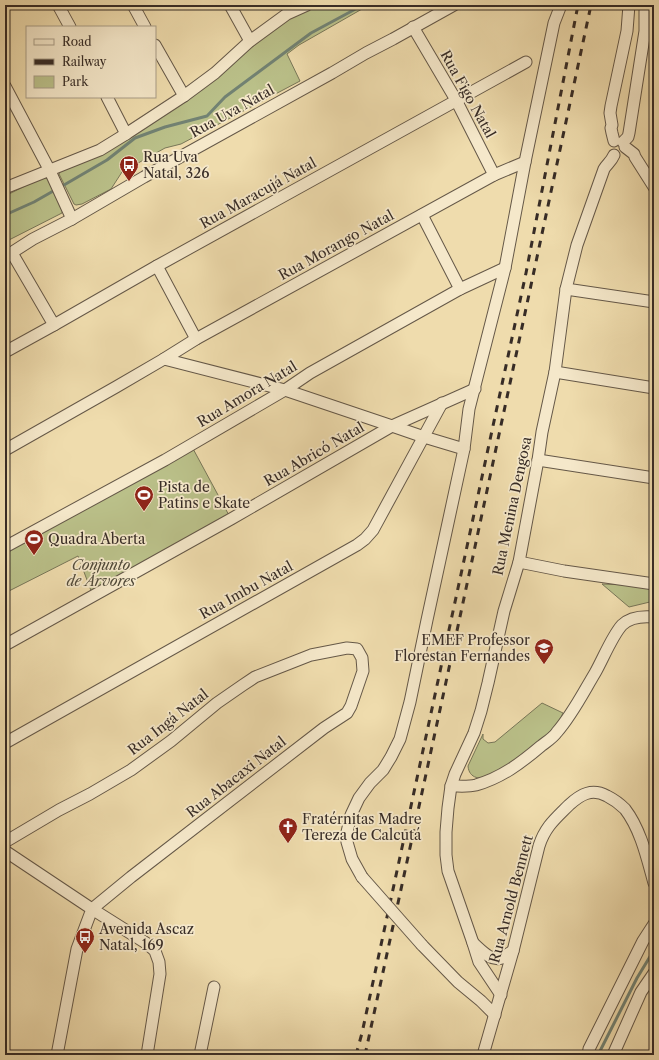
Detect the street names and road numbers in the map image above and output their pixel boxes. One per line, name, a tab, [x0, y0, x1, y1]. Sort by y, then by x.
street label: Rua Figo Natal	[436, 47, 500, 141]
street label: Rua Uva Natal	[187, 80, 277, 142]
street label: Rua Maracujá Natal	[197, 154, 319, 232]
street label: Rua Morango Natal	[275, 206, 397, 284]
street label: Rua Amora Natal	[194, 357, 300, 431]
street label: Rua Abricó Natal	[261, 418, 367, 490]
street label: Rua Menina Dengosa	[488, 434, 536, 577]
street label: Rua Imbu Natal	[196, 557, 296, 623]
street label: Rua Ingá Natal	[124, 685, 212, 759]
street label: Rua Abacaxi Natal	[183, 733, 289, 821]
street label: Rua Arnold Bennett	[485, 833, 537, 965]

